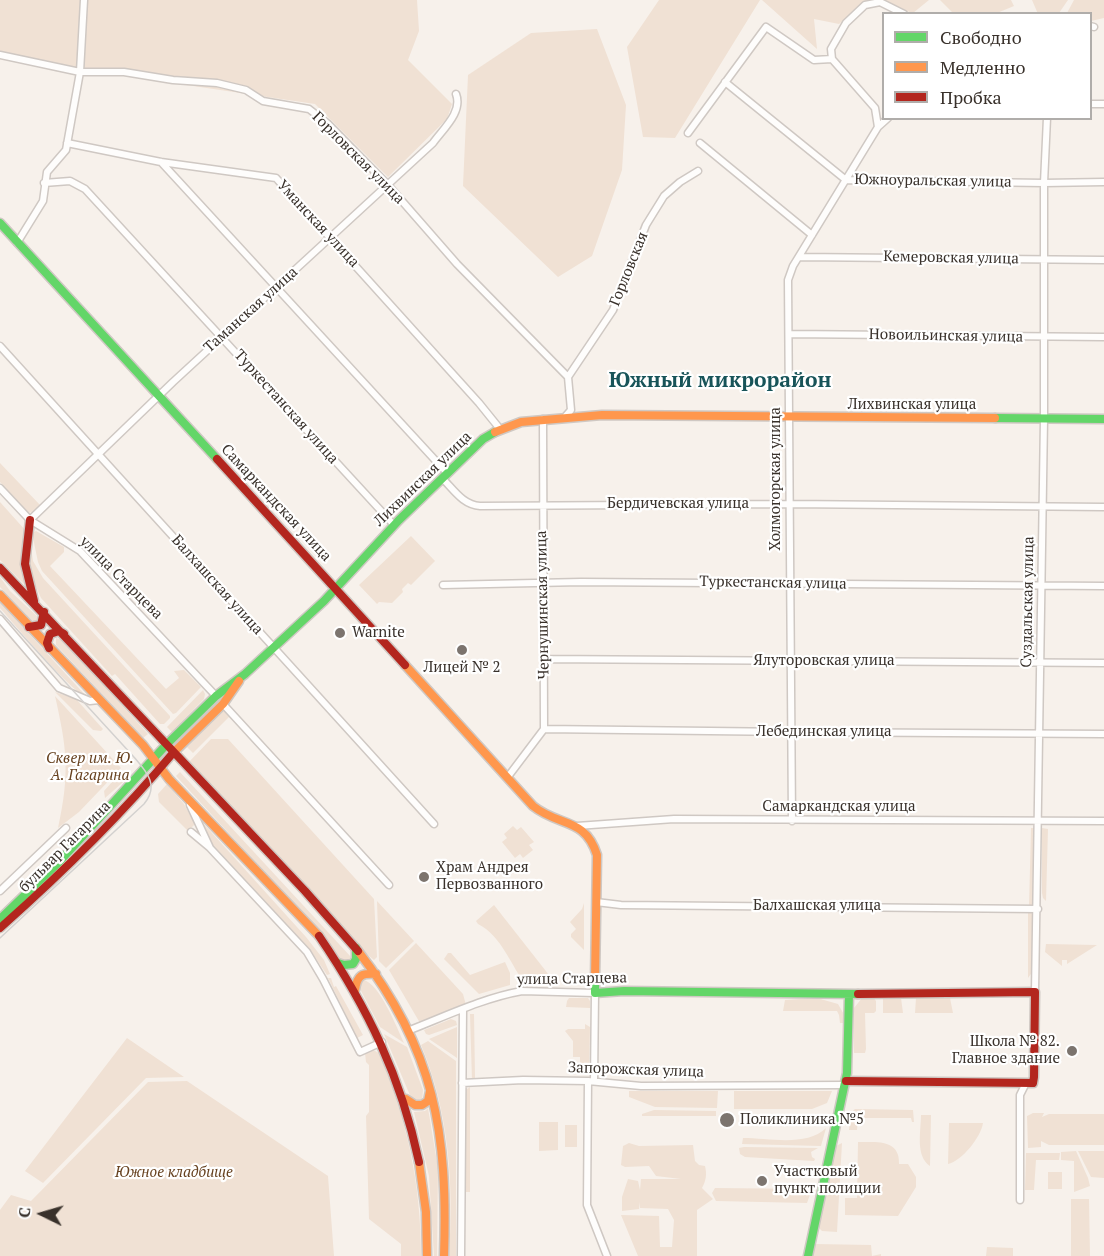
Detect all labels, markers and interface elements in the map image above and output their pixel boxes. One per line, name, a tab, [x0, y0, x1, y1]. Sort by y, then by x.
legend	[882, 12, 1092, 120]
text: Свободно	[940, 25, 1022, 49]
text: Медленно	[940, 55, 1026, 79]
text: Пробка	[940, 85, 1002, 109]
street label: Горловская улица	[308, 108, 408, 208]
street label: Южноуральская улица	[854, 171, 1012, 191]
street label: Уманская улица	[273, 177, 363, 271]
street label: Горловская	[606, 229, 652, 309]
street label: Кемеровская улица	[883, 248, 1019, 268]
street label: Таманская улица	[200, 263, 302, 357]
street label: Новоильинская улица	[869, 326, 1023, 346]
street label: Туркестанская улица	[230, 346, 342, 468]
district label: Южный микрорайон	[609, 368, 831, 394]
street label: Лихвинская улица	[848, 396, 976, 414]
street label: Холмогорская улица	[767, 407, 785, 551]
street label: Лихвинская улица	[370, 428, 476, 530]
street label: Самаркандская улица	[217, 441, 335, 565]
street label: Бердичевская улица	[607, 495, 749, 513]
street label: Чернушинская улица	[533, 530, 553, 680]
street label: Балхашская улица	[167, 531, 267, 639]
street label: улица Старцева	[76, 533, 166, 623]
street label: Суздальская улица	[1018, 536, 1038, 668]
street label: Туркестанская улица	[699, 573, 847, 593]
place label: Warnite	[352, 624, 405, 642]
marker: Warnite	[333, 626, 347, 640]
marker: Лицей № 2	[455, 643, 469, 657]
street label: Ялуторовская улица	[753, 652, 895, 670]
place label: Лицей № 2	[423, 659, 501, 677]
street label: Лебединская улица	[756, 723, 892, 741]
park label: Сквер им. Ю. А. Гагарина	[46, 750, 134, 785]
street label: бульвар Гагарина	[16, 798, 114, 896]
street label: Самаркандская улица	[762, 798, 916, 816]
place label: Храм Андрея Первозванного	[436, 859, 543, 894]
marker: Храм Андрея Первозванного	[417, 870, 431, 884]
street label: Балхашская улица	[753, 897, 881, 915]
street label: улица Старцева	[517, 969, 627, 989]
place label: Школа № 82. Главное здание	[952, 1033, 1060, 1068]
marker: Школа № 82. Главное здание	[1065, 1044, 1079, 1058]
street label: Запорожская улица	[568, 1059, 704, 1081]
marker: Поликлиника №5	[718, 1111, 736, 1129]
place label: Поликлиника №5	[740, 1111, 864, 1129]
place label: Участковый пункт полиции	[774, 1163, 881, 1198]
park label: Южное кладбище	[115, 1164, 233, 1182]
marker: Участковый пункт полиции	[755, 1174, 769, 1188]
north arrow	[12, 1184, 72, 1244]
text: С	[13, 1206, 35, 1219]

